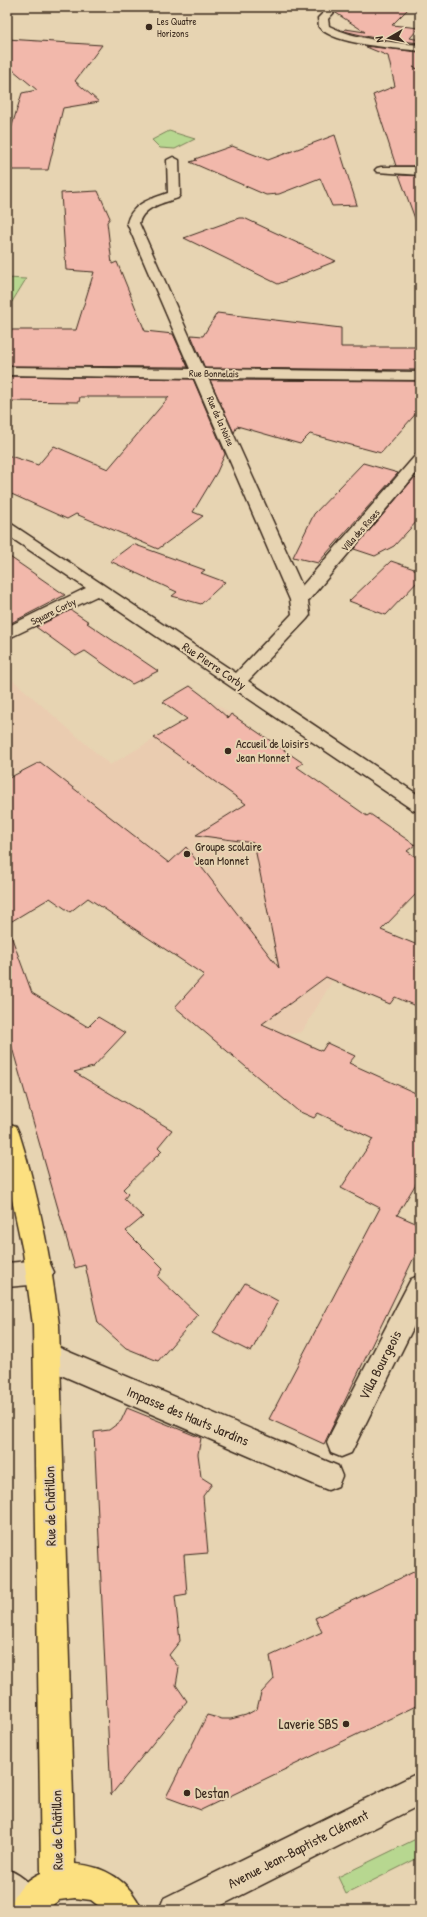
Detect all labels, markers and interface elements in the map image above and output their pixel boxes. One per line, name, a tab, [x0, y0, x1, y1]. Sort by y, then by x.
place label: Les Quatre Horizons	[157, 15, 197, 40]
north arrow	[369, 18, 409, 58]
marker: Les Quatre Horizons	[144, 22, 154, 32]
text: N	[372, 35, 386, 44]
street label: Rue Bonnelais	[189, 367, 239, 380]
street label: Rue de la Noise	[204, 394, 237, 448]
street label: Villa des Roses	[338, 506, 383, 554]
street label: Square Corby	[28, 595, 78, 628]
street label: Rue Pierre Corby	[179, 638, 250, 693]
place label: Accueil de loisirs Jean Monnet	[236, 735, 309, 766]
marker: Accueil de loisirs Jean Monnet	[223, 746, 233, 756]
place label: Groupe scolaire Jean Monnet	[195, 838, 262, 869]
marker: Groupe scolaire Jean Monnet	[182, 849, 192, 859]
street label: Villa Bourgeois	[354, 1327, 406, 1403]
street label: Impasse des Hauts Jardins	[124, 1381, 252, 1451]
street label: Rue de Châtillon	[39, 1466, 60, 1546]
place label: Laverie SBS	[279, 1714, 339, 1733]
marker: Laverie SBS	[341, 1719, 351, 1729]
place label: Destan	[195, 1783, 229, 1802]
marker: Destan	[182, 1788, 192, 1798]
street label: Rue de Châtillon	[46, 1790, 67, 1870]
street label: Avenue Jean-Baptiste Clément	[224, 1805, 372, 1893]

